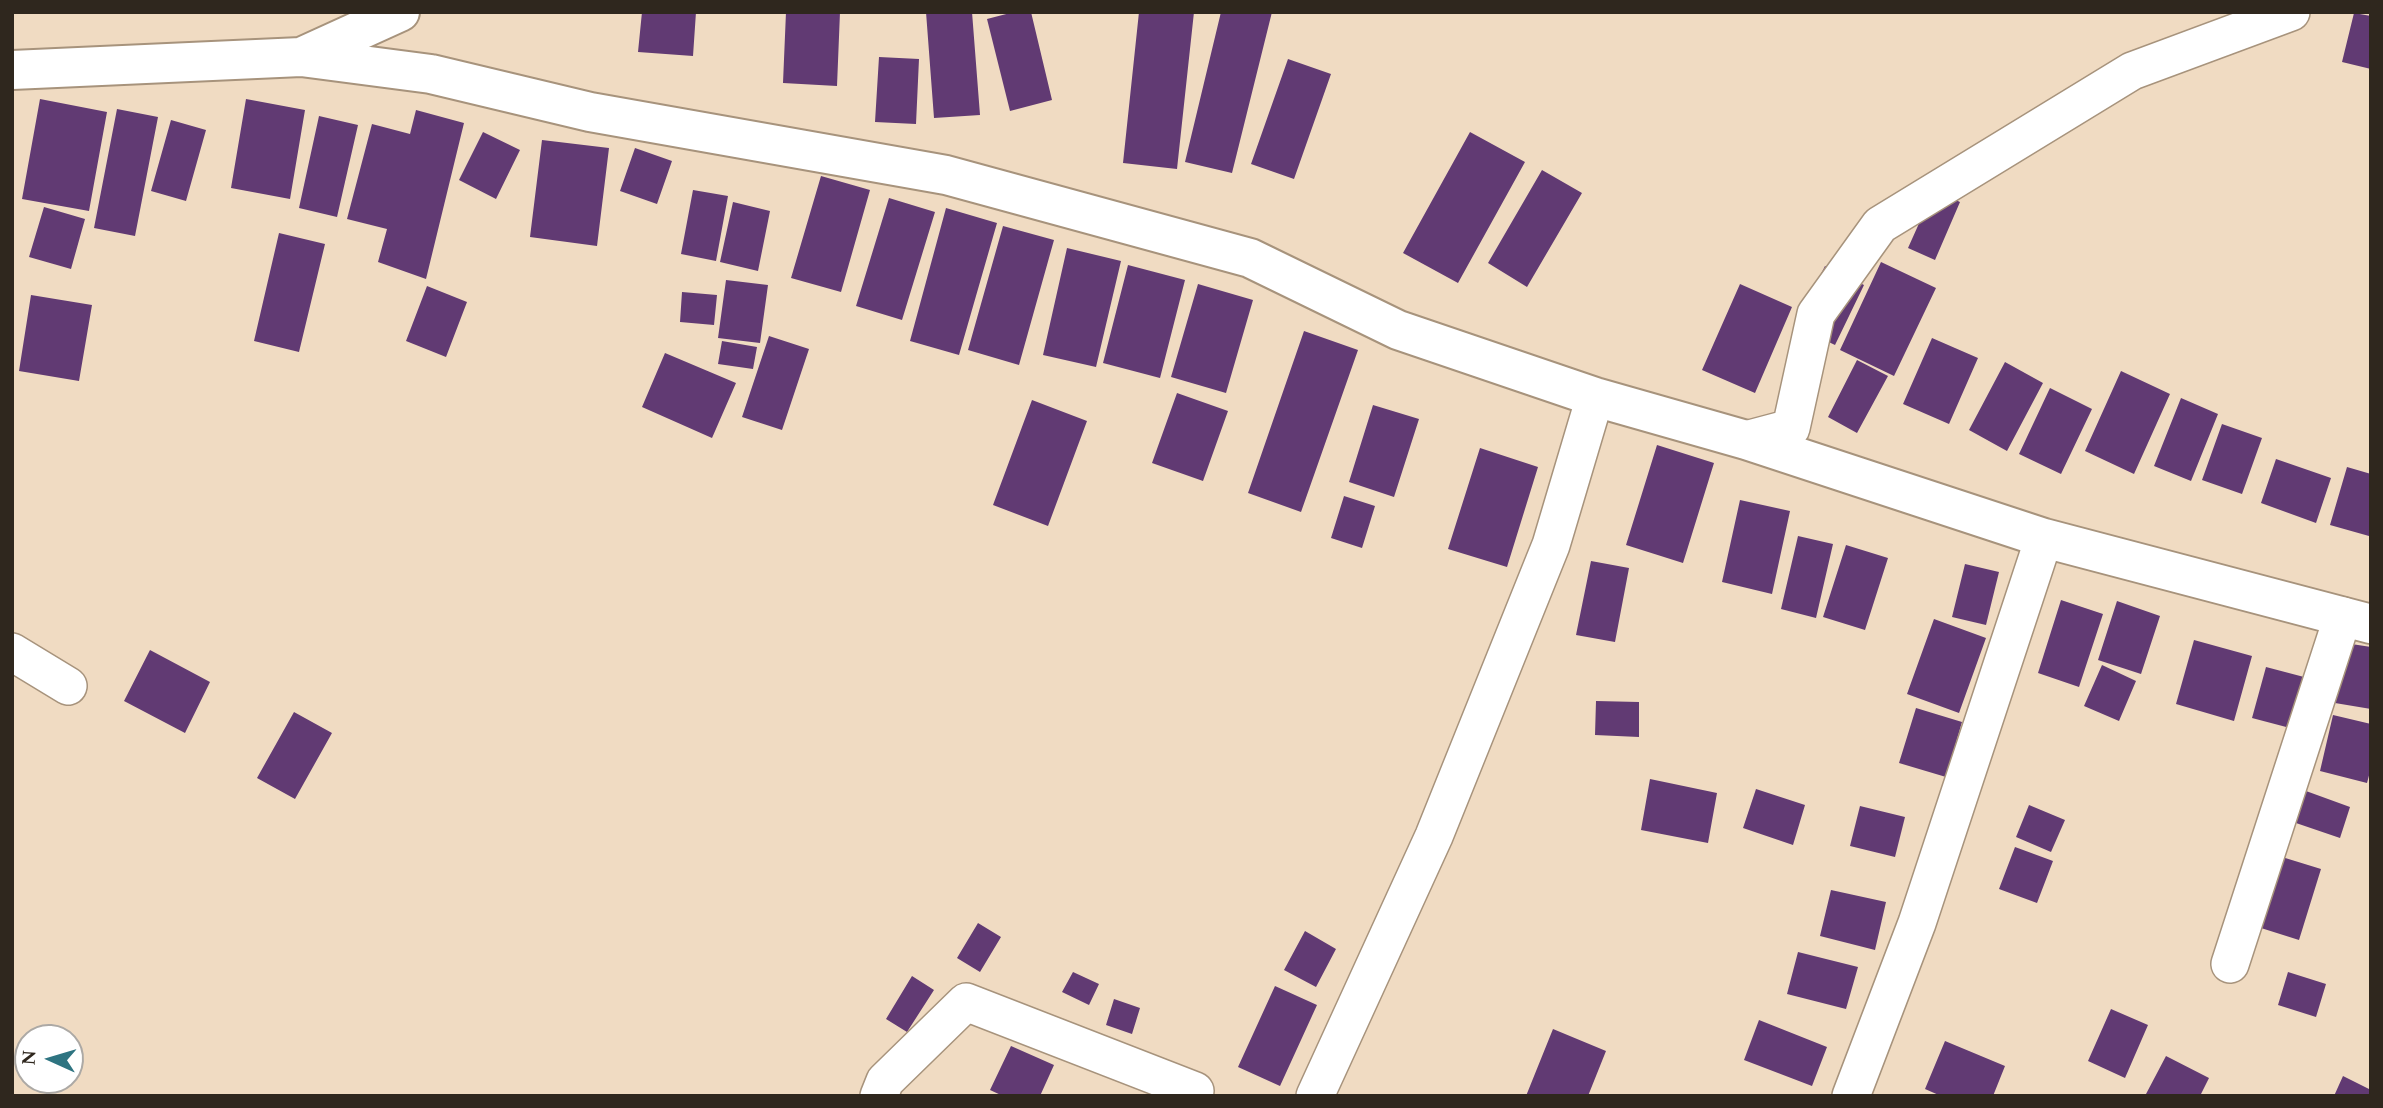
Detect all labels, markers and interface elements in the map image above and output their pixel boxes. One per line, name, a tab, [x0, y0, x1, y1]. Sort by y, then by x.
north arrow	[14, 1024, 84, 1094]
text: N	[15, 1049, 45, 1066]

